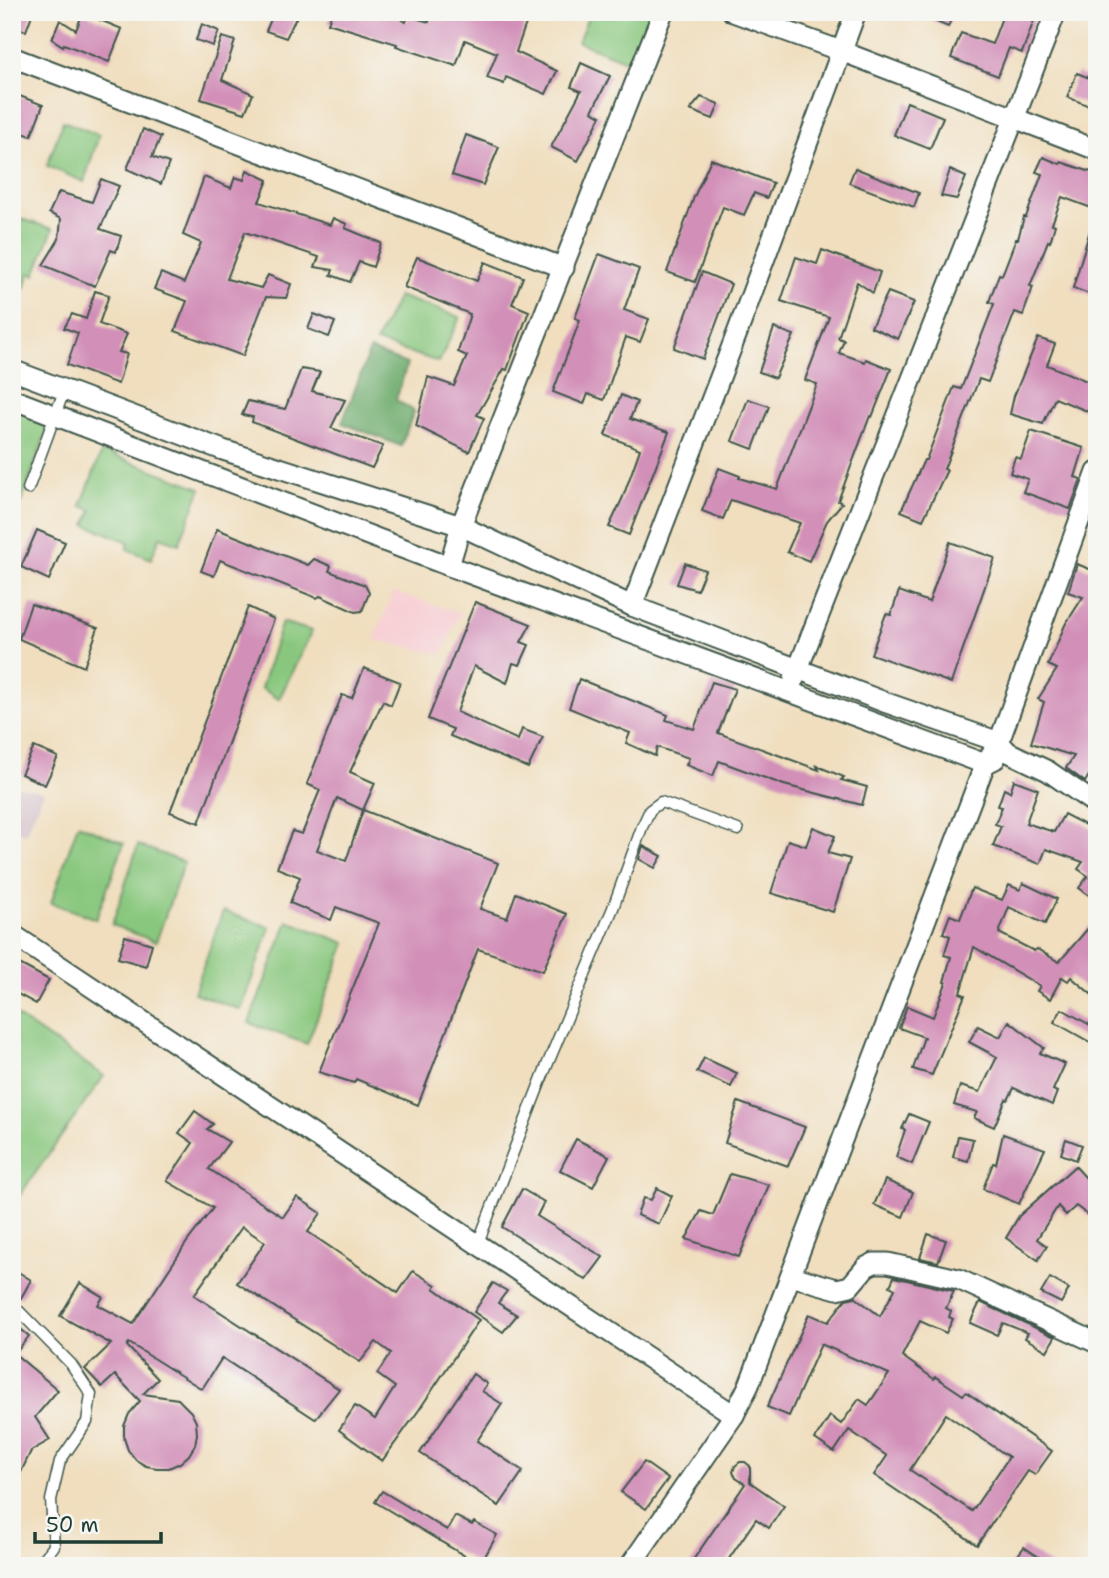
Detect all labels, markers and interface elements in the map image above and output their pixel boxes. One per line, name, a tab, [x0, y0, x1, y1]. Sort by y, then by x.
scale bar	[35, 1501, 161, 1545]
text: 50 m	[46, 1511, 99, 1539]

